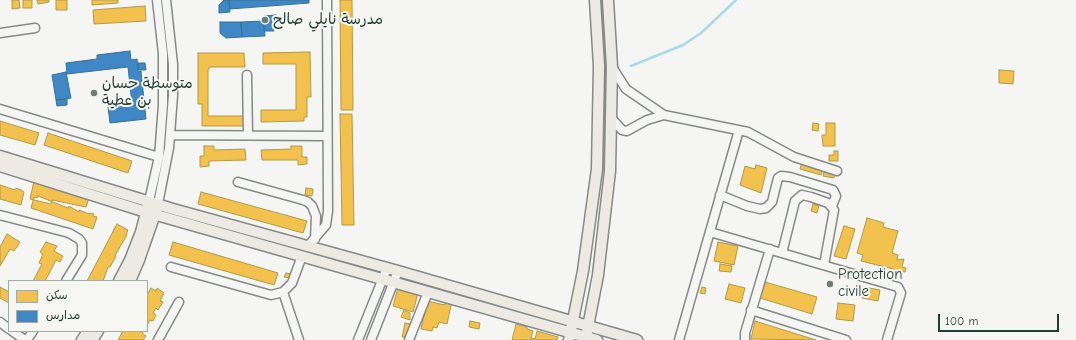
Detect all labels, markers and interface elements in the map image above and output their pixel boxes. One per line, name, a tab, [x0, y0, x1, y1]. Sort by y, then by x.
place label: مدرسة نايلي صالح	[273, 11, 383, 29]
marker: مدرسة نايلي صالح	[260, 15, 270, 25]
place label: متوسطة حسان بن عطية	[102, 75, 193, 110]
marker: متوسطة حسان بن عطية	[89, 88, 99, 98]
place label: Protection civile	[838, 266, 902, 301]
marker: Protection civile	[825, 279, 835, 289]
legend	[8, 280, 148, 332]
text: سكن	[46, 288, 68, 302]
scale bar	[940, 306, 1061, 332]
text: مدارس	[46, 308, 80, 322]
text: 100 m	[945, 314, 978, 328]

